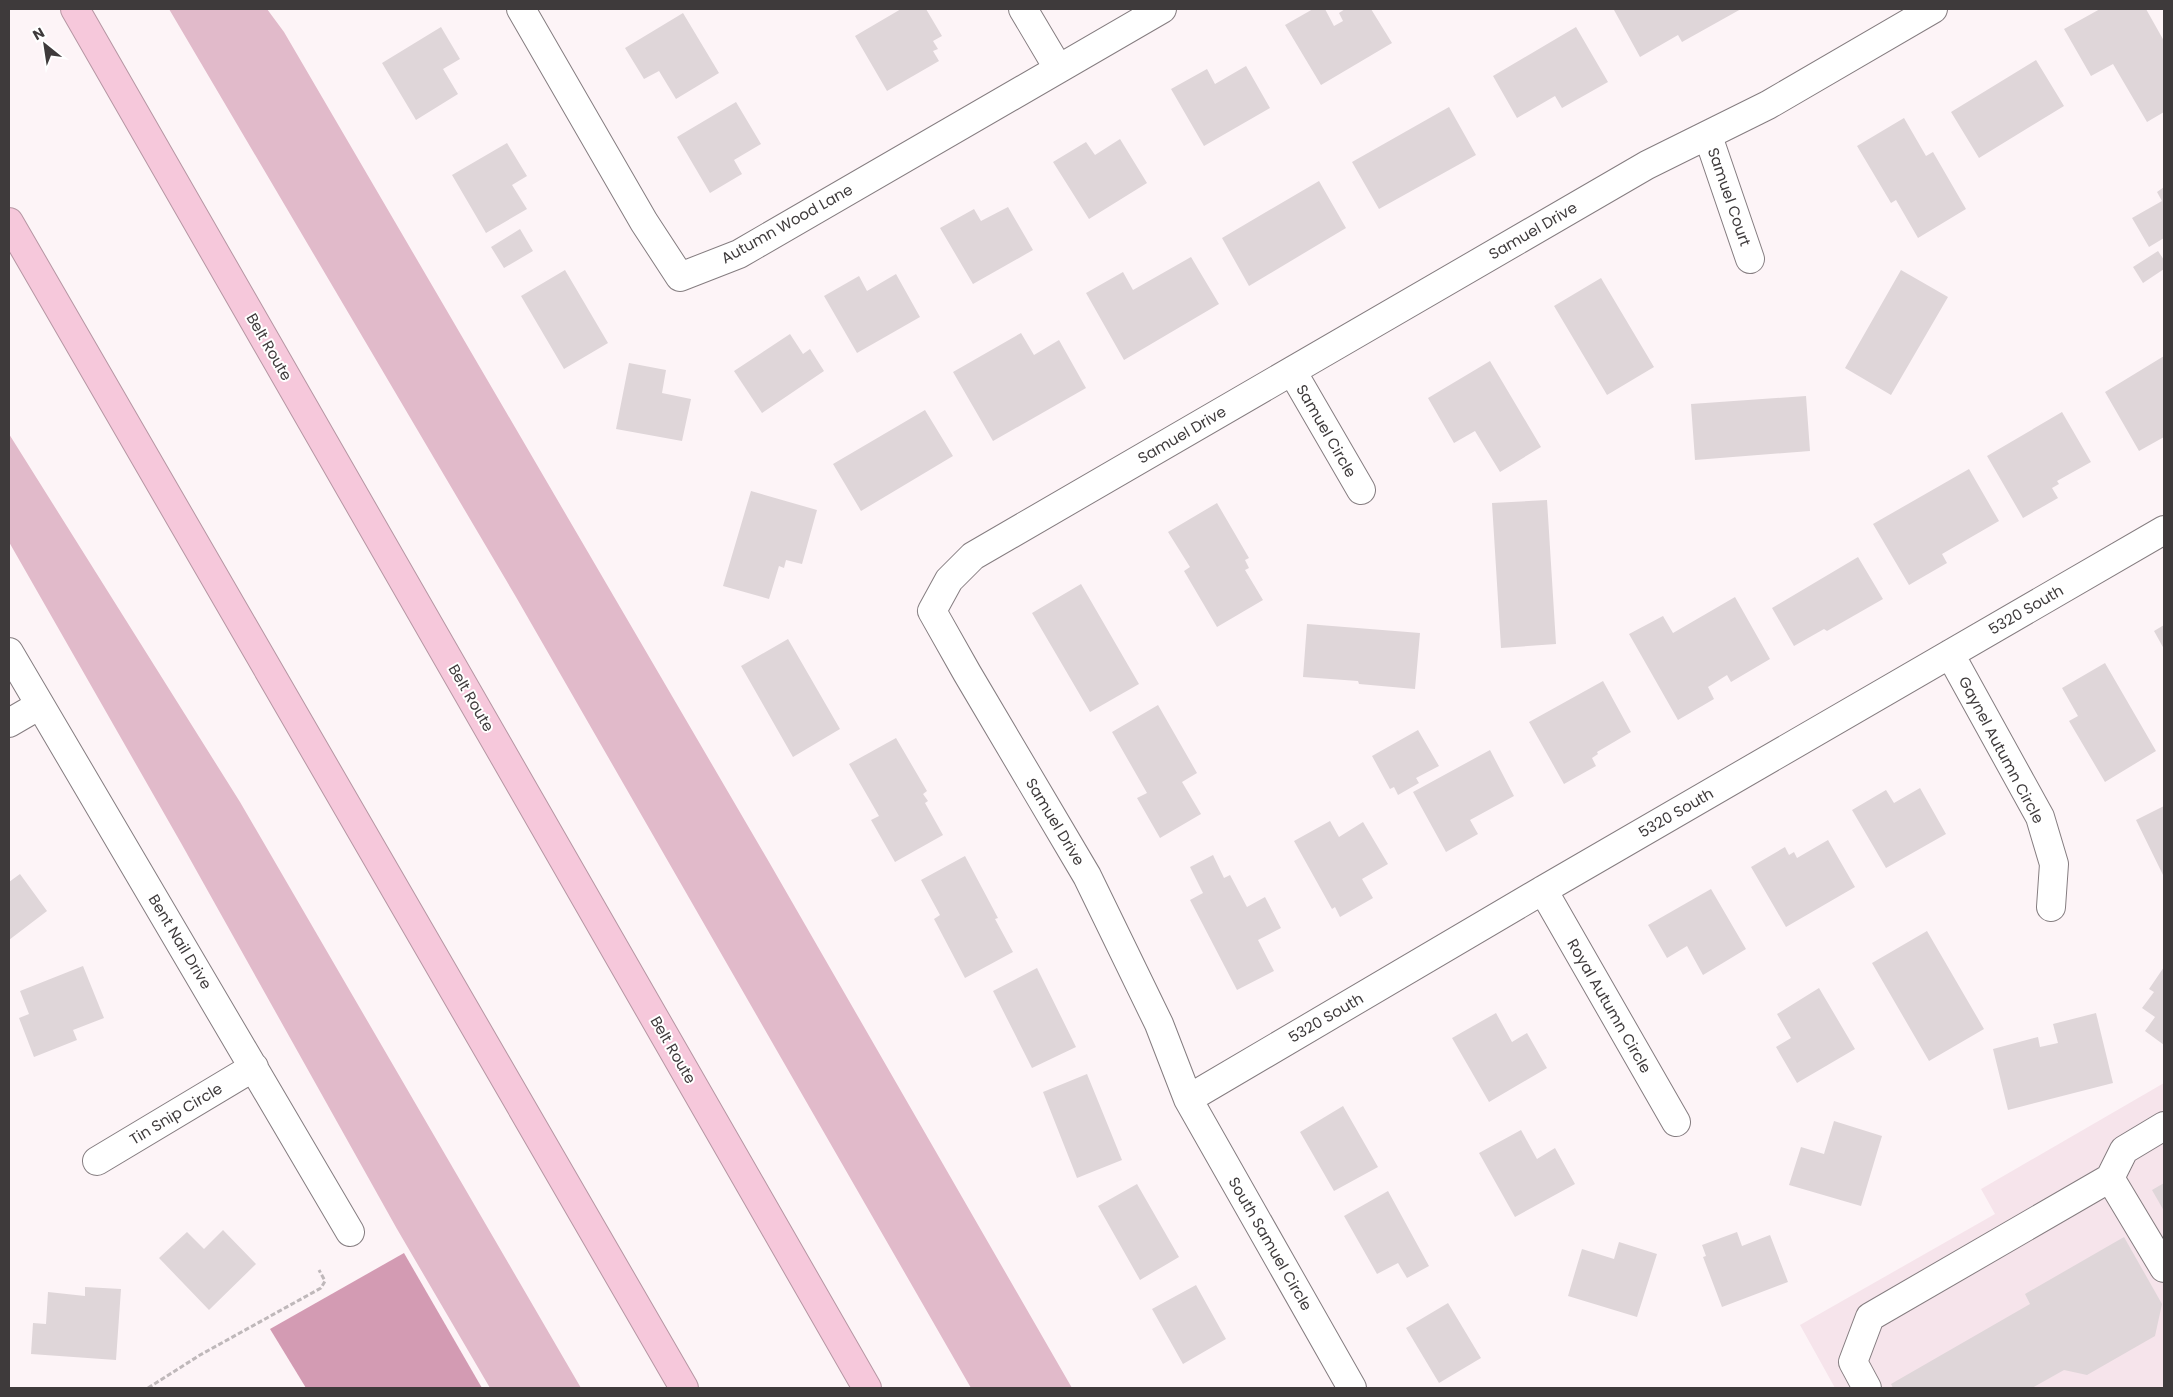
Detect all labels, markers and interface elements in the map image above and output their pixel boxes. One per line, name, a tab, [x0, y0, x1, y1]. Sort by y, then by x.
north arrow	[20, 20, 70, 70]
text: N	[29, 22, 48, 45]
street label: Samuel Court	[1703, 145, 1756, 249]
street label: Autumn Wood Lane	[717, 179, 856, 268]
street label: Samuel Drive	[1485, 197, 1581, 264]
street label: Belt Route	[242, 309, 297, 384]
street label: Samuel Circle	[1291, 380, 1362, 481]
street label: Samuel Drive	[1134, 401, 1230, 468]
street label: 5320 South	[1984, 580, 2067, 640]
street label: Belt Route	[444, 660, 499, 735]
street label: Gaynel Autumn Circle	[1954, 673, 2049, 827]
street label: Samuel Drive	[1021, 774, 1090, 869]
street label: 5320 South	[1634, 783, 1717, 843]
street label: Bent Nail Drive	[144, 890, 217, 993]
street label: Royal Autumn Circle	[1562, 935, 1656, 1077]
street label: 5320 South	[1284, 988, 1367, 1048]
street label: Belt Route	[646, 1012, 701, 1087]
street label: Tin Snip Circle	[125, 1078, 226, 1150]
street label: South Samuel Circle	[1224, 1173, 1317, 1314]

